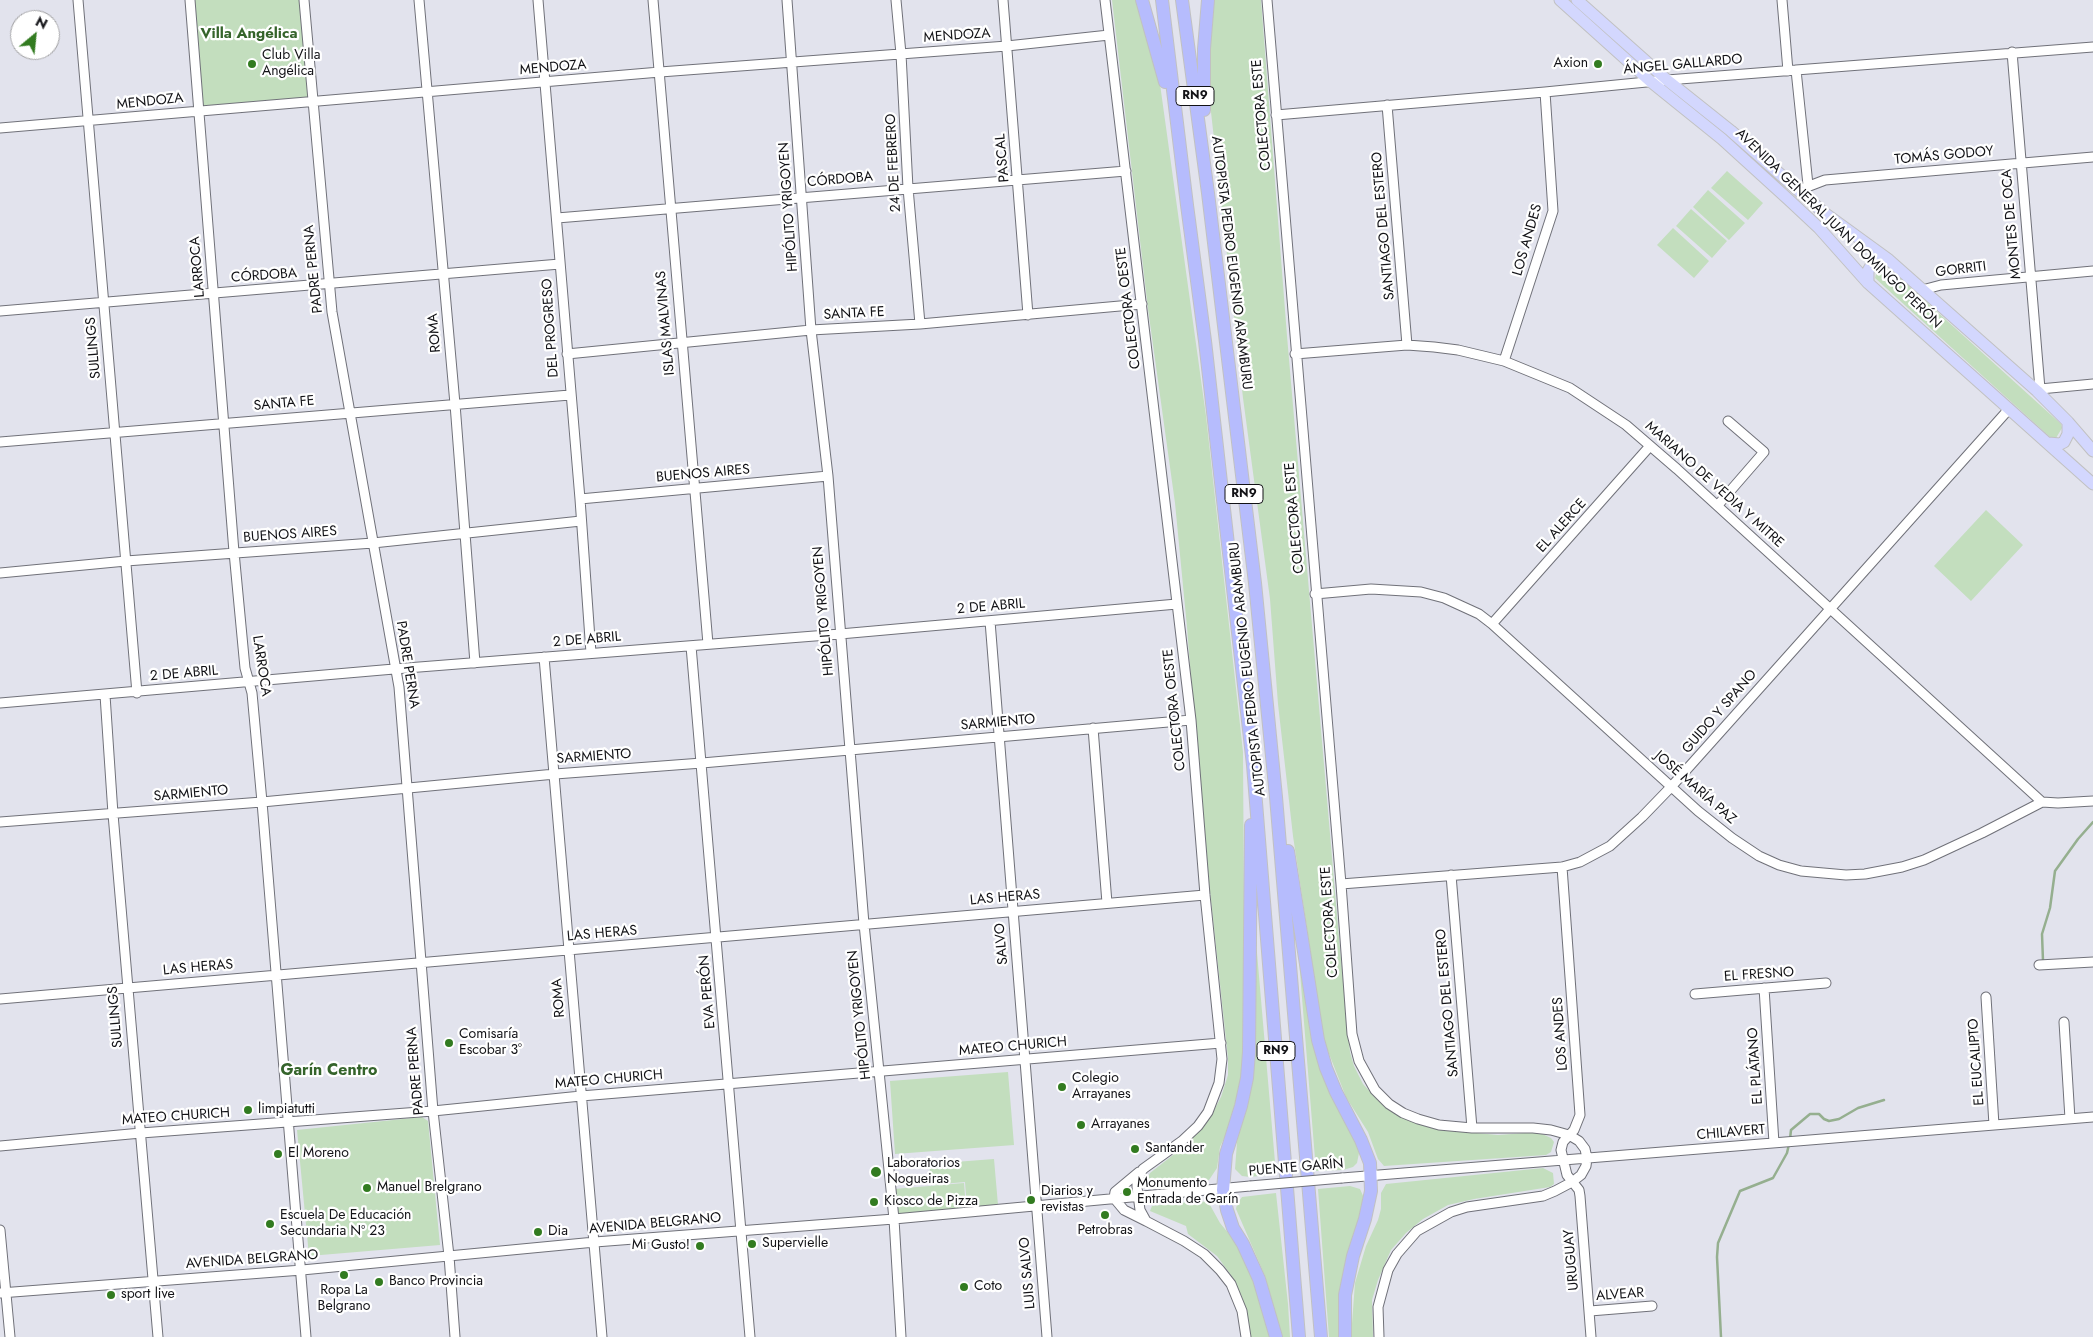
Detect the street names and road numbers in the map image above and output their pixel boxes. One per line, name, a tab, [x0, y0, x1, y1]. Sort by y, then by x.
street label: MENDOZA	[923, 25, 991, 47]
street label: ÁNGEL GALLARDO	[1623, 51, 1743, 79]
street label: MENDOZA	[519, 57, 587, 79]
street label: COLECTORA ESTE	[1249, 59, 1275, 171]
road number: RN9	[1176, 86, 1214, 105]
street label: MENDOZA	[116, 90, 184, 114]
street label: 24 DE FEBRERO	[883, 113, 905, 213]
street label: AVENIDA GENERAL JUAN DOMINGO PERÓN	[1731, 126, 1945, 332]
street label: PASCAL	[993, 133, 1013, 183]
street label: AUTOPISTA PEDRO EUGENIO ARAMBURU	[1207, 135, 1255, 391]
street label: HIPÓLITO YRIGOYEN	[776, 142, 802, 272]
street label: TOMÁS GODOY	[1894, 143, 1994, 169]
street label: SANTIAGO DEL ESTERO	[1369, 151, 1399, 301]
street label: MONTES DE OCA	[1999, 168, 2025, 280]
street label: CÓRDOBA	[806, 169, 874, 191]
street label: LOS ANDES	[1510, 202, 1546, 278]
street label: PADRE PERNA	[301, 224, 327, 314]
street label: LARROCA	[187, 236, 209, 298]
street label: COLECTORA OESTE	[1113, 246, 1145, 370]
street label: GORRITI	[1935, 259, 1987, 281]
street label: CÓRDOBA	[231, 265, 297, 287]
street label: ISLAS MALVINAS	[653, 270, 679, 376]
street label: DEL PROGRESO	[539, 278, 563, 378]
street label: SANTA FE	[823, 304, 885, 324]
street label: ROMA	[425, 313, 445, 353]
street label: SULLINGS	[83, 316, 105, 380]
street label: SANTA FE	[253, 393, 315, 415]
street label: MARIANO DE VEDIA Y MITRE	[1641, 418, 1787, 552]
street label: BUENOS AIRES	[655, 462, 751, 486]
street label: COLECTORA ESTE	[1282, 462, 1308, 574]
road number: RN9	[1225, 484, 1263, 504]
street label: EL ALERCE	[1533, 496, 1591, 556]
street label: BUENOS AIRES	[243, 523, 337, 547]
street label: AUTOPISTA PEDRO EUGENIO ARAMBURU	[1226, 541, 1270, 797]
street label: HIPÓLITO YRIGOYEN	[810, 546, 838, 676]
street label: 2 DE ABRIL	[956, 596, 1026, 618]
street label: PADRE PERNA	[392, 620, 422, 710]
street label: 2 DE ABRIL	[552, 629, 622, 651]
street label: LARROCA	[248, 634, 274, 698]
street label: COLECTORA OESTE	[1160, 648, 1190, 772]
street label: 2 DE ABRIL	[149, 663, 219, 685]
street label: GUIDO Y SPANO	[1679, 667, 1761, 757]
street label: SARMIENTO	[960, 711, 1036, 735]
street label: SARMIENTO	[556, 746, 632, 768]
street label: JOSÉ MARÍA PAZ	[1651, 748, 1739, 828]
street label: SARMIENTO	[153, 782, 229, 806]
street label: COLECTORA ESTE	[1318, 866, 1342, 978]
street label: LAS HERAS	[969, 887, 1041, 909]
street label: SALVO	[992, 922, 1012, 966]
street label: LAS HERAS	[566, 923, 638, 945]
street label: SANTIAGO DEL ESTERO	[1433, 928, 1463, 1078]
street label: HIPÓLITO YRIGOYEN	[845, 949, 875, 1081]
street label: EVA PERÓN	[696, 954, 720, 1030]
street label: LAS HERAS	[162, 957, 234, 979]
street label: EL FRESNO	[1723, 964, 1795, 986]
street label: ROMA	[549, 978, 569, 1018]
street label: SULLINGS	[105, 985, 127, 1049]
street label: LOS ANDES	[1550, 997, 1572, 1071]
street label: EL EUCALIPTO	[1966, 1018, 1988, 1106]
street label: PADRE PERNA	[404, 1026, 428, 1116]
street label: EL PLÁTANO	[1745, 1027, 1767, 1105]
street label: MATEO CHURICH	[958, 1034, 1068, 1060]
road number: RN9	[1257, 1042, 1295, 1060]
street label: MATEO CHURICH	[554, 1067, 664, 1093]
street label: MATEO CHURICH	[121, 1105, 231, 1129]
street label: CHILAVERT	[1696, 1122, 1766, 1144]
street label: PUENTE GARÍN	[1248, 1155, 1344, 1181]
street label: AVENIDA BELGRANO	[588, 1210, 722, 1238]
street label: URUGUAY	[1561, 1229, 1583, 1291]
street label: LUIS SALVO	[1016, 1236, 1040, 1310]
street label: AVENIDA BELGRANO	[185, 1247, 319, 1273]
street label: ALVEAR	[1595, 1285, 1645, 1305]

